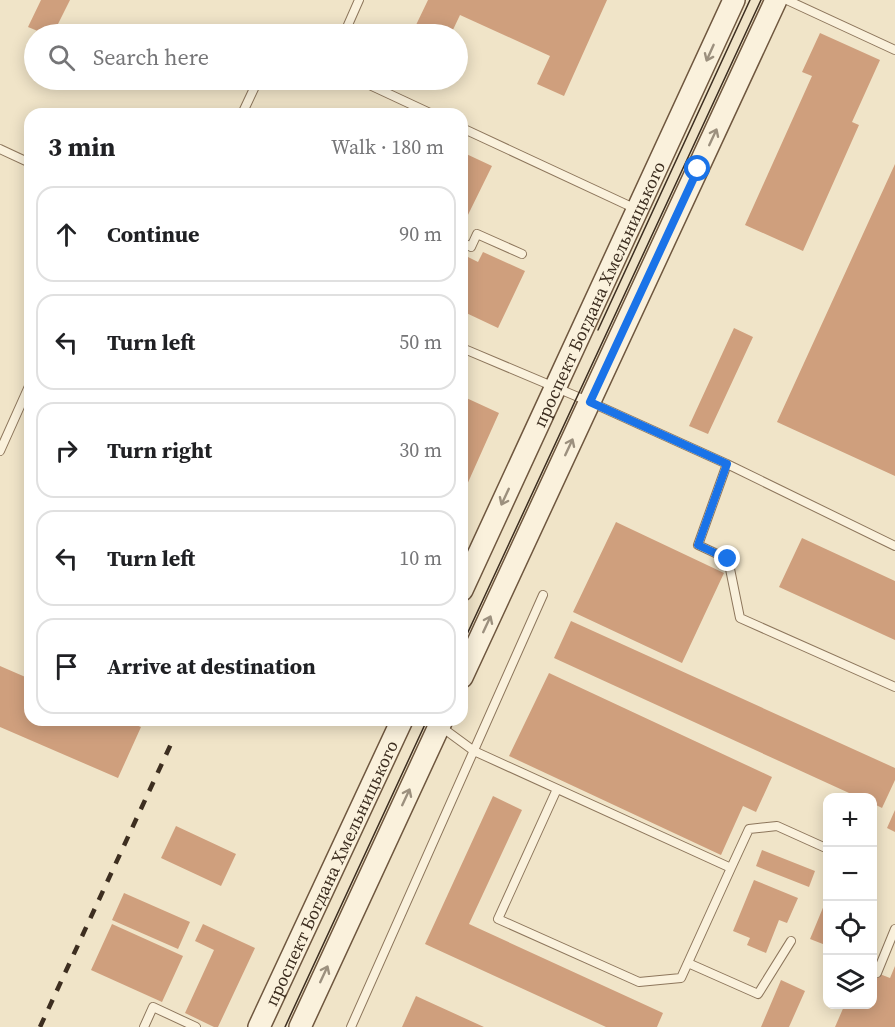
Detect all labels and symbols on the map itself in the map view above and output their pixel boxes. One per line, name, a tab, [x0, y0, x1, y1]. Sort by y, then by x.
one-way arrow	[704, 44, 715, 62]
one-way arrow	[708, 128, 719, 146]
route start	[684, 155, 710, 181]
street label: проспект Богдана Хмельницького	[526, 157, 671, 431]
one-way arrow	[564, 438, 576, 456]
one-way arrow	[498, 488, 509, 506]
route end	[714, 545, 740, 571]
one-way arrow	[481, 615, 493, 633]
street label: проспект Богдана Хмельницького	[258, 736, 404, 1010]
one-way arrow	[401, 788, 413, 806]
one-way arrow	[319, 965, 331, 983]

